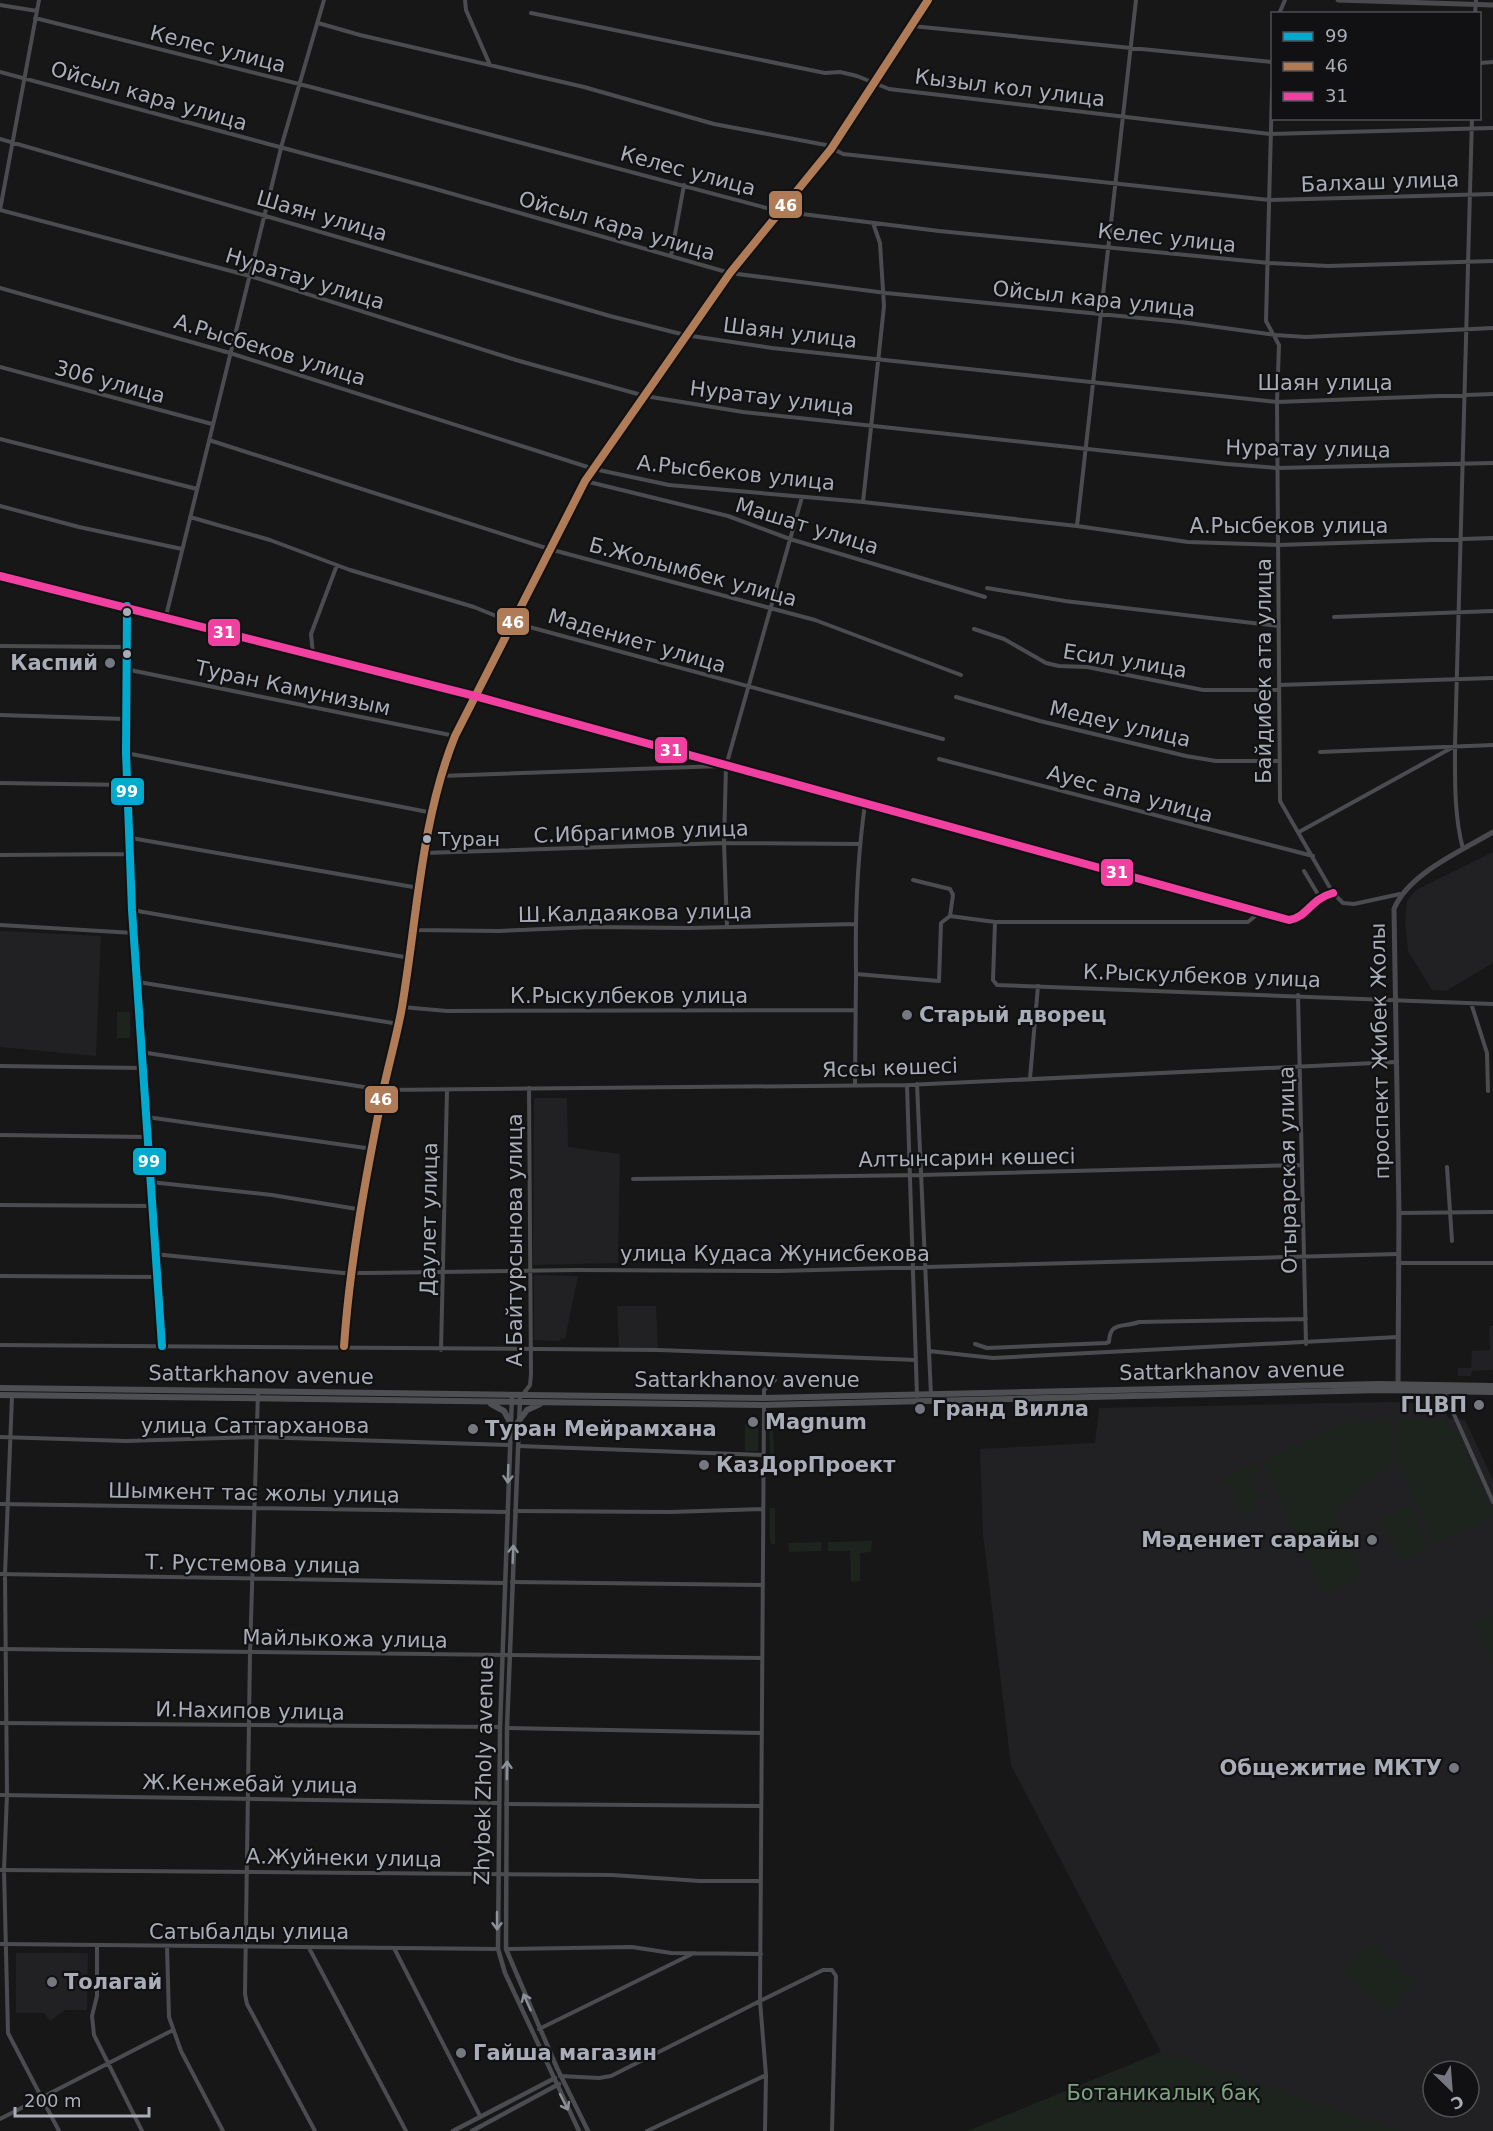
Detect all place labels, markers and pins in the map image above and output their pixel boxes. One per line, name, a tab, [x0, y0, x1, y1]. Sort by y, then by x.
unlabelled marker	[121, 606, 133, 618]
unlabelled marker	[121, 648, 133, 660]
place label: Каспий	[10, 651, 98, 675]
marker: Каспий	[103, 656, 117, 670]
place label: Туран	[437, 827, 500, 851]
marker: Туран	[421, 833, 433, 845]
place label: Старый дворец	[919, 1003, 1106, 1027]
marker: Старый дворец	[900, 1008, 914, 1022]
place label: ГЦВП	[1401, 1393, 1467, 1417]
place label: Гранд Вилла	[932, 1397, 1089, 1421]
marker: ГЦВП	[1472, 1398, 1486, 1412]
marker: Гранд Вилла	[913, 1402, 927, 1416]
place label: Magnum	[765, 1410, 867, 1434]
marker: Magnum	[746, 1415, 760, 1429]
place label: Туран Мейрамхана	[485, 1417, 717, 1441]
marker: Туран Мейрамхана	[466, 1422, 480, 1436]
place label: КазДорПроект	[716, 1453, 896, 1477]
marker: КазДорПроект	[697, 1458, 711, 1472]
place label: Мәдениет сарайы	[1141, 1528, 1360, 1552]
marker: Мәдениет сарайы	[1365, 1533, 1379, 1547]
place label: Общежитие МКТУ	[1219, 1756, 1442, 1780]
marker: Общежитие МКТУ	[1447, 1761, 1461, 1775]
place label: Толагай	[64, 1970, 162, 1994]
marker: Толагай	[45, 1975, 59, 1989]
place label: Гайша магазин	[473, 2041, 657, 2065]
marker: Гайша магазин	[454, 2046, 468, 2060]

